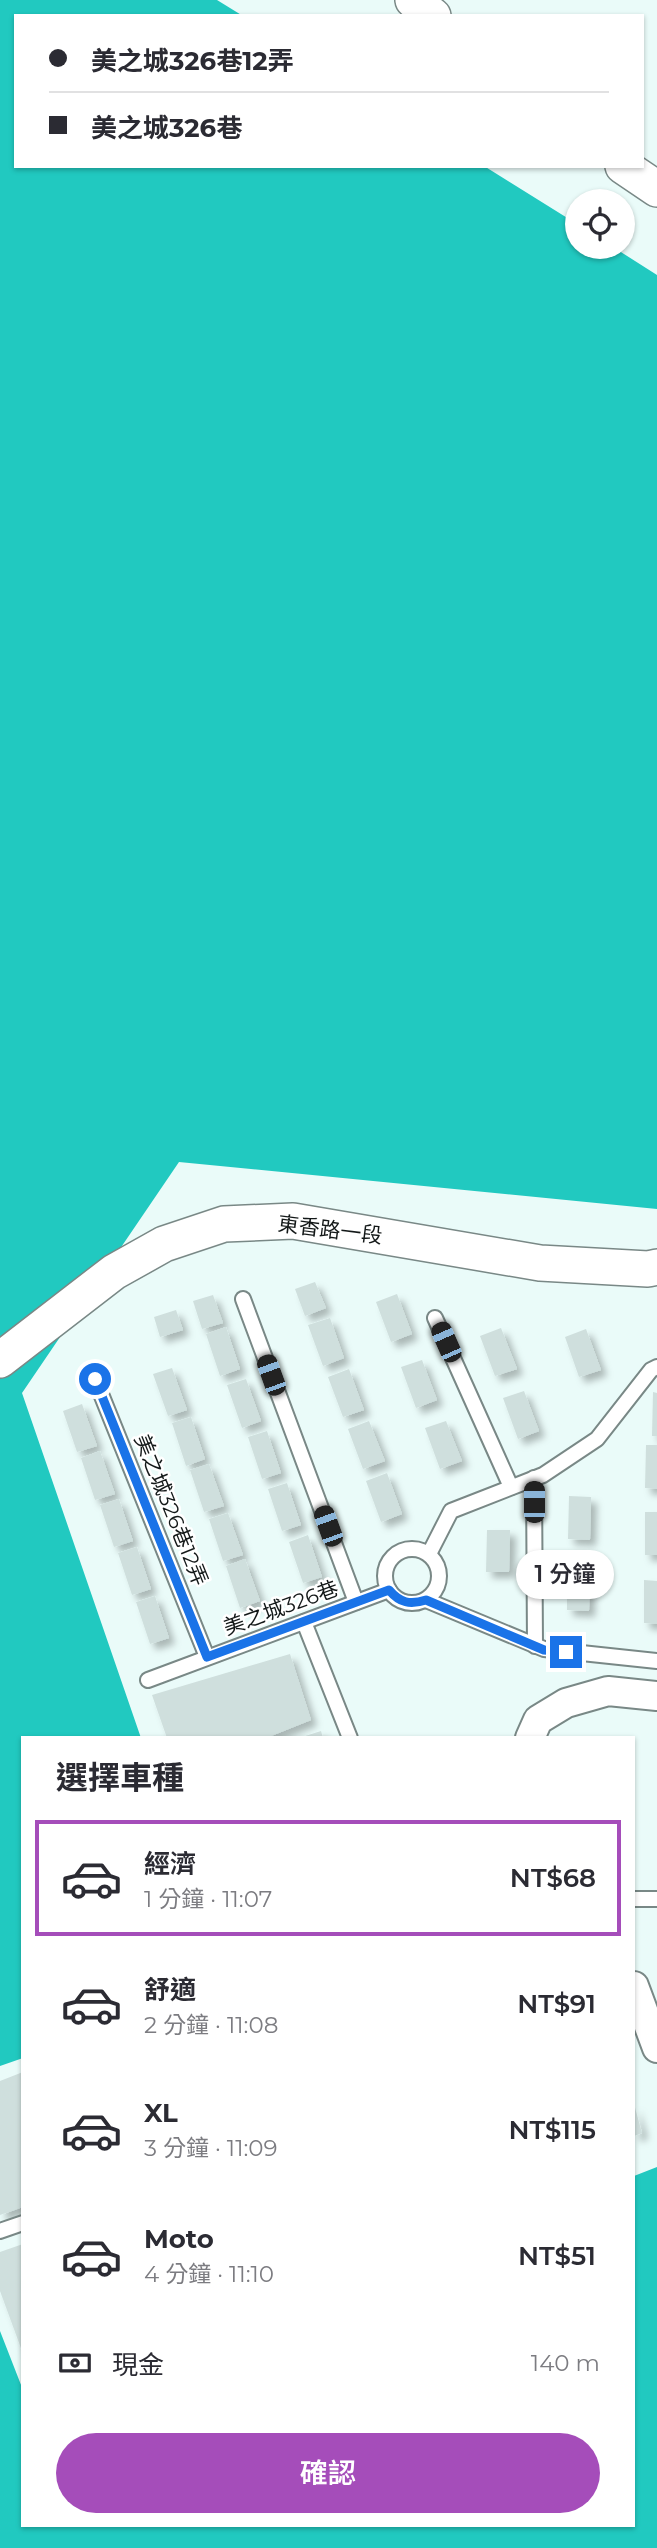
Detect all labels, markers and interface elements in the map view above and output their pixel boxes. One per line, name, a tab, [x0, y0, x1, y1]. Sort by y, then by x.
text: 美之城326巷12弄	[91, 45, 294, 77]
text: 美之城326巷	[91, 112, 242, 144]
map controls	[565, 189, 635, 259]
button: locate	[565, 189, 635, 259]
street label: 東香路一段	[276, 1211, 384, 1248]
car	[428, 1319, 465, 1365]
car	[254, 1352, 289, 1398]
route start	[79, 1363, 111, 1395]
street label: 美之城326巷12弄	[130, 1431, 213, 1589]
car	[524, 1481, 545, 1523]
car	[311, 1503, 346, 1549]
callout: 1 分鐘	[517, 1550, 615, 1600]
text: 1 分鐘	[534, 1560, 596, 1588]
street label: 美之城326巷	[220, 1575, 342, 1640]
route end	[550, 1636, 582, 1668]
text: 選擇車種	[56, 1758, 184, 1797]
icon: car	[60, 1847, 123, 1910]
text: 經濟	[144, 1848, 196, 1880]
text: NT$68	[510, 1862, 596, 1894]
text: 1 分鐘 · 11:07	[144, 1885, 272, 1913]
icon: car	[60, 1973, 123, 2036]
text: 舒適	[144, 1974, 196, 2006]
text: NT$91	[517, 1988, 596, 2020]
text: 2 分鐘 · 11:08	[144, 2011, 278, 2039]
text: XL	[144, 2097, 178, 2129]
icon: car	[60, 2099, 123, 2162]
text: NT$115	[508, 2114, 596, 2146]
text: 3 分鐘 · 11:09	[144, 2134, 278, 2162]
text: Moto	[144, 2223, 214, 2255]
icon: car	[60, 2225, 123, 2288]
text: NT$51	[518, 2240, 596, 2272]
text: 4 分鐘 · 11:10	[144, 2260, 274, 2288]
icon: cash	[56, 2344, 94, 2382]
text: 現金	[112, 2349, 164, 2381]
text: 140 m	[531, 2349, 600, 2377]
button: 確認	[56, 2433, 600, 2513]

